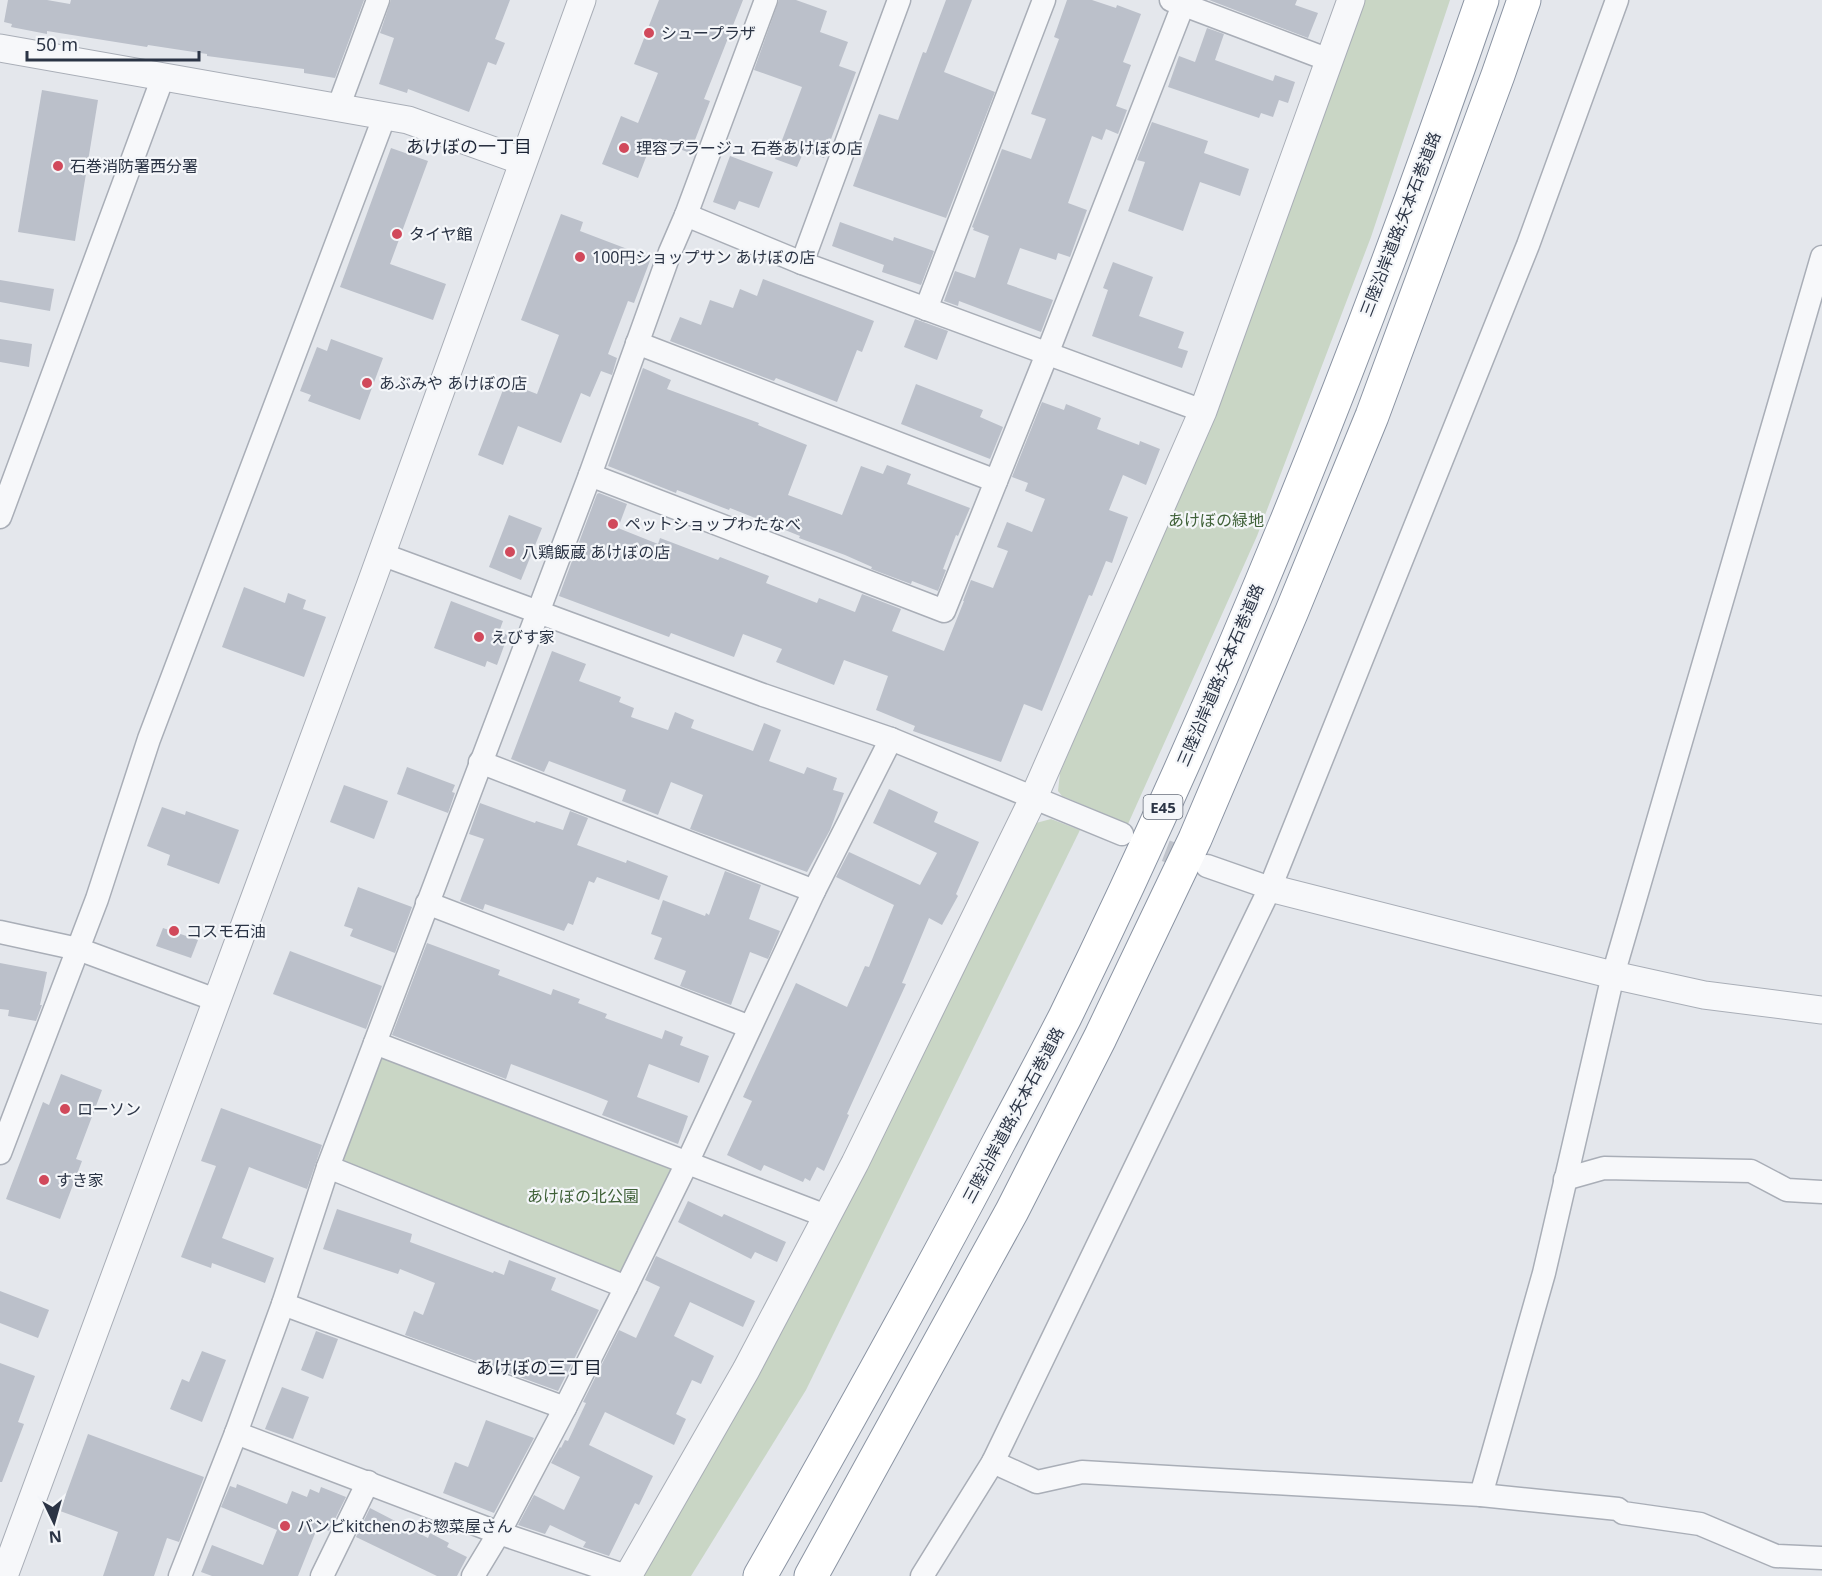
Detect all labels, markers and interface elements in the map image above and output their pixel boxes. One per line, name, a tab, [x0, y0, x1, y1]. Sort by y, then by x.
place label: シュープラザ	[661, 22, 756, 44]
scale bar	[27, 24, 200, 62]
marker: シュープラザ	[642, 26, 656, 40]
text: 50 m	[36, 32, 78, 56]
street label: 三陸沿岸道路;矢本石巻道路	[1355, 128, 1445, 320]
district label: あけぼの一丁目	[406, 134, 532, 158]
place label: 理容プラージュ 石巻あけぼの店	[636, 137, 863, 159]
marker: 理容プラージュ 石巻あけぼの店	[617, 141, 631, 155]
place label: 石巻消防署西分署	[70, 155, 198, 177]
marker: 石巻消防署西分署	[51, 159, 65, 173]
place label: タイヤ館	[409, 223, 473, 245]
marker: タイヤ館	[390, 227, 404, 241]
place label: 100円ショップサン あけぼの店	[592, 246, 816, 268]
marker: 100円ショップサン あけぼの店	[573, 250, 587, 264]
place label: あぶみや あけぼの店	[379, 372, 527, 394]
marker: あぶみや あけぼの店	[360, 376, 374, 390]
park label: あけぼの緑地	[1168, 509, 1264, 531]
place label: ペットショップわたなべ	[625, 513, 801, 535]
marker: ペットショップわたなべ	[606, 517, 620, 531]
place label: 八鶏飯蔵 あけぼの店	[522, 541, 670, 563]
marker: 八鶏飯蔵 あけぼの店	[503, 545, 517, 559]
street label: 三陸沿岸道路;矢本石巻道路	[1172, 580, 1268, 770]
place label: えびす家	[491, 626, 555, 648]
marker: えびす家	[472, 630, 486, 644]
road number: E45	[1144, 795, 1182, 819]
place label: コスモ石油	[186, 920, 266, 942]
marker: コスモ石油	[167, 924, 181, 938]
street label: 三陸沿岸道路;矢本石巻道路	[957, 1023, 1069, 1207]
place label: ローソン	[77, 1098, 141, 1120]
marker: ローソン	[58, 1102, 72, 1116]
place label: すき家	[56, 1169, 104, 1191]
marker: すき家	[37, 1173, 51, 1187]
park label: あけぼの北公園	[527, 1185, 639, 1207]
district label: あけぼの三丁目	[476, 1355, 602, 1379]
north arrow	[24, 1492, 84, 1552]
place label: バンビkitchenのお惣菜屋さん	[297, 1515, 513, 1537]
marker: バンビkitchenのお惣菜屋さん	[278, 1519, 292, 1533]
text: N	[48, 1525, 63, 1548]

